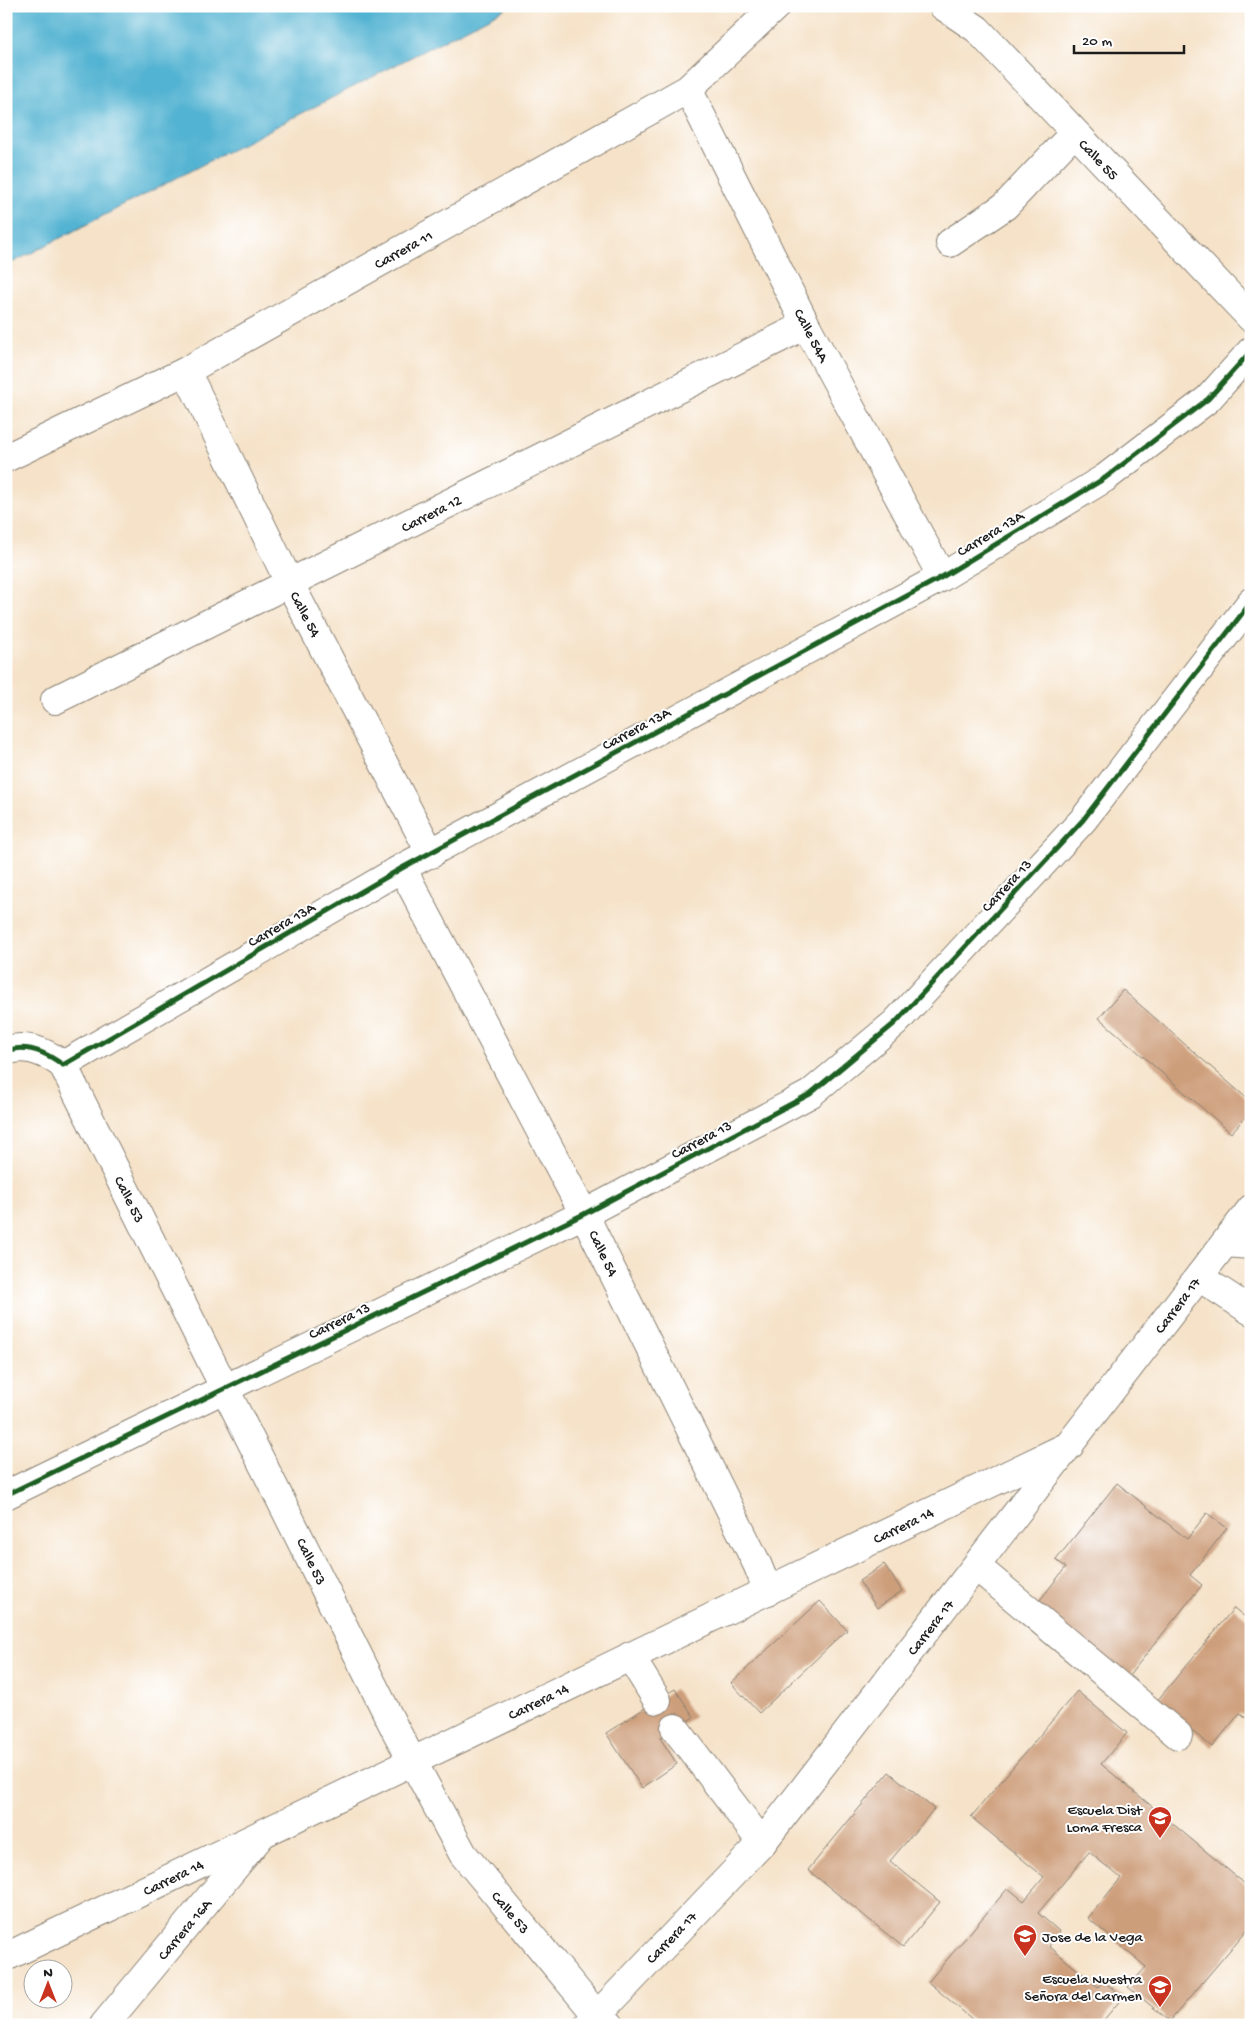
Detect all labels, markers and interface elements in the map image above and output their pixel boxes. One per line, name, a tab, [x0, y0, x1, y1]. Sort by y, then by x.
scale bar	[1074, 22, 1184, 54]
text: 20 m	[1082, 33, 1112, 51]
street label: Calle 55	[1074, 136, 1122, 185]
street label: Carrera 11	[372, 227, 436, 274]
street label: Calle 54A	[789, 306, 832, 367]
street label: Carrera 12	[399, 492, 465, 538]
street label: Carrera 13A	[954, 507, 1029, 562]
street label: Calle 54	[285, 589, 324, 641]
street label: Carrera 13A	[600, 704, 675, 755]
street label: Carrera 13	[978, 856, 1037, 917]
street label: Carrera 13A	[245, 899, 320, 952]
street label: Carrera 13	[669, 1117, 735, 1164]
street label: Calle 53	[109, 1174, 148, 1226]
street label: Calle 54	[583, 1228, 621, 1280]
street label: Carrera 17	[1152, 1274, 1206, 1338]
street label: Carrera 13	[306, 1299, 374, 1344]
street label: Carrera 14	[871, 1504, 937, 1549]
street label: Calle 53	[291, 1535, 329, 1588]
street label: Carrera 17	[904, 1596, 960, 1660]
street label: Carrera 14	[506, 1680, 572, 1725]
place label: Escuela Dist Loma Fresca	[1067, 1802, 1144, 1837]
school or university icon: Escuela Dist Loma Fresca	[1147, 1805, 1173, 1839]
street label: Carrera 14	[141, 1856, 207, 1901]
street label: Calle 53	[486, 1888, 533, 1938]
street label: Carrera 16A	[155, 1895, 217, 1965]
street label: Carrera 17	[643, 1908, 703, 1968]
school or university icon: Jose de la Vega	[1012, 1923, 1038, 1957]
place label: Jose de la Vega	[1042, 1929, 1143, 1947]
north arrow	[22, 1958, 72, 2008]
text: N	[43, 1965, 53, 1982]
place label: Escuela Nuestra Señora del Carmen	[1025, 1971, 1143, 2006]
school or university icon: Escuela Nuestra Señora del Carmen	[1147, 1974, 1173, 2008]

